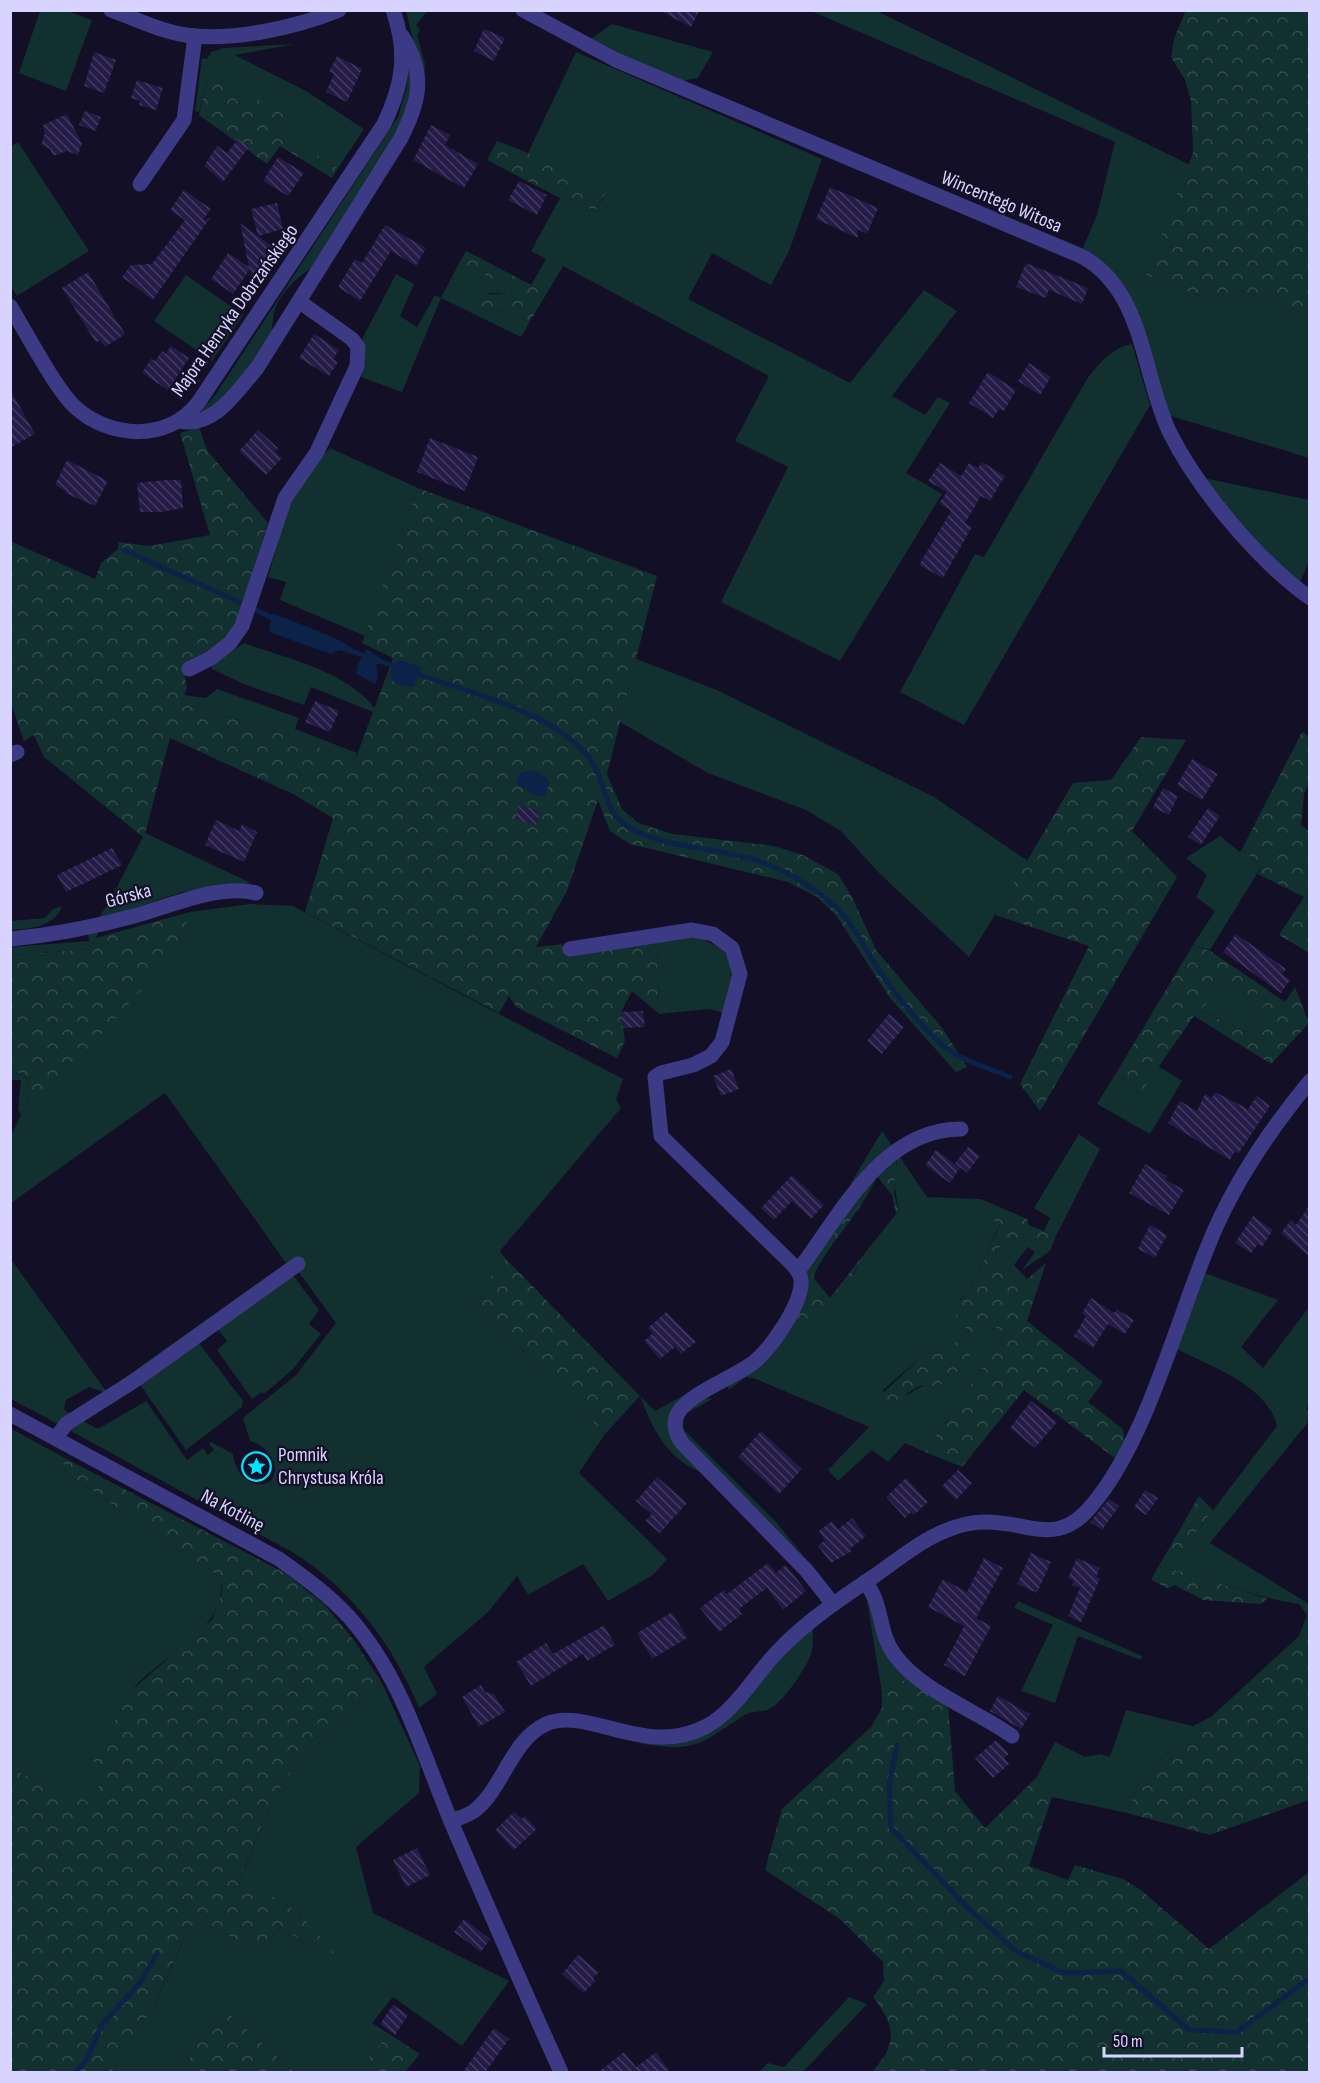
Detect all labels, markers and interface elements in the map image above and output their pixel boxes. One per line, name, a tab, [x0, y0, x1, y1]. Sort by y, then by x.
street label: Wincentego Witosa	[937, 166, 1066, 238]
street label: Majora Henryka Dobrzańskiego	[166, 220, 303, 401]
street label: Górska	[103, 878, 154, 914]
place label: Pomnik Chrystusa Króla	[278, 1443, 384, 1490]
place icon: Pomnik Chrystusa Króla	[241, 1450, 273, 1482]
street label: Na Kotlinę	[197, 1484, 268, 1538]
scale bar	[1104, 2020, 1242, 2058]
text: 50 m	[1113, 2031, 1143, 2052]

